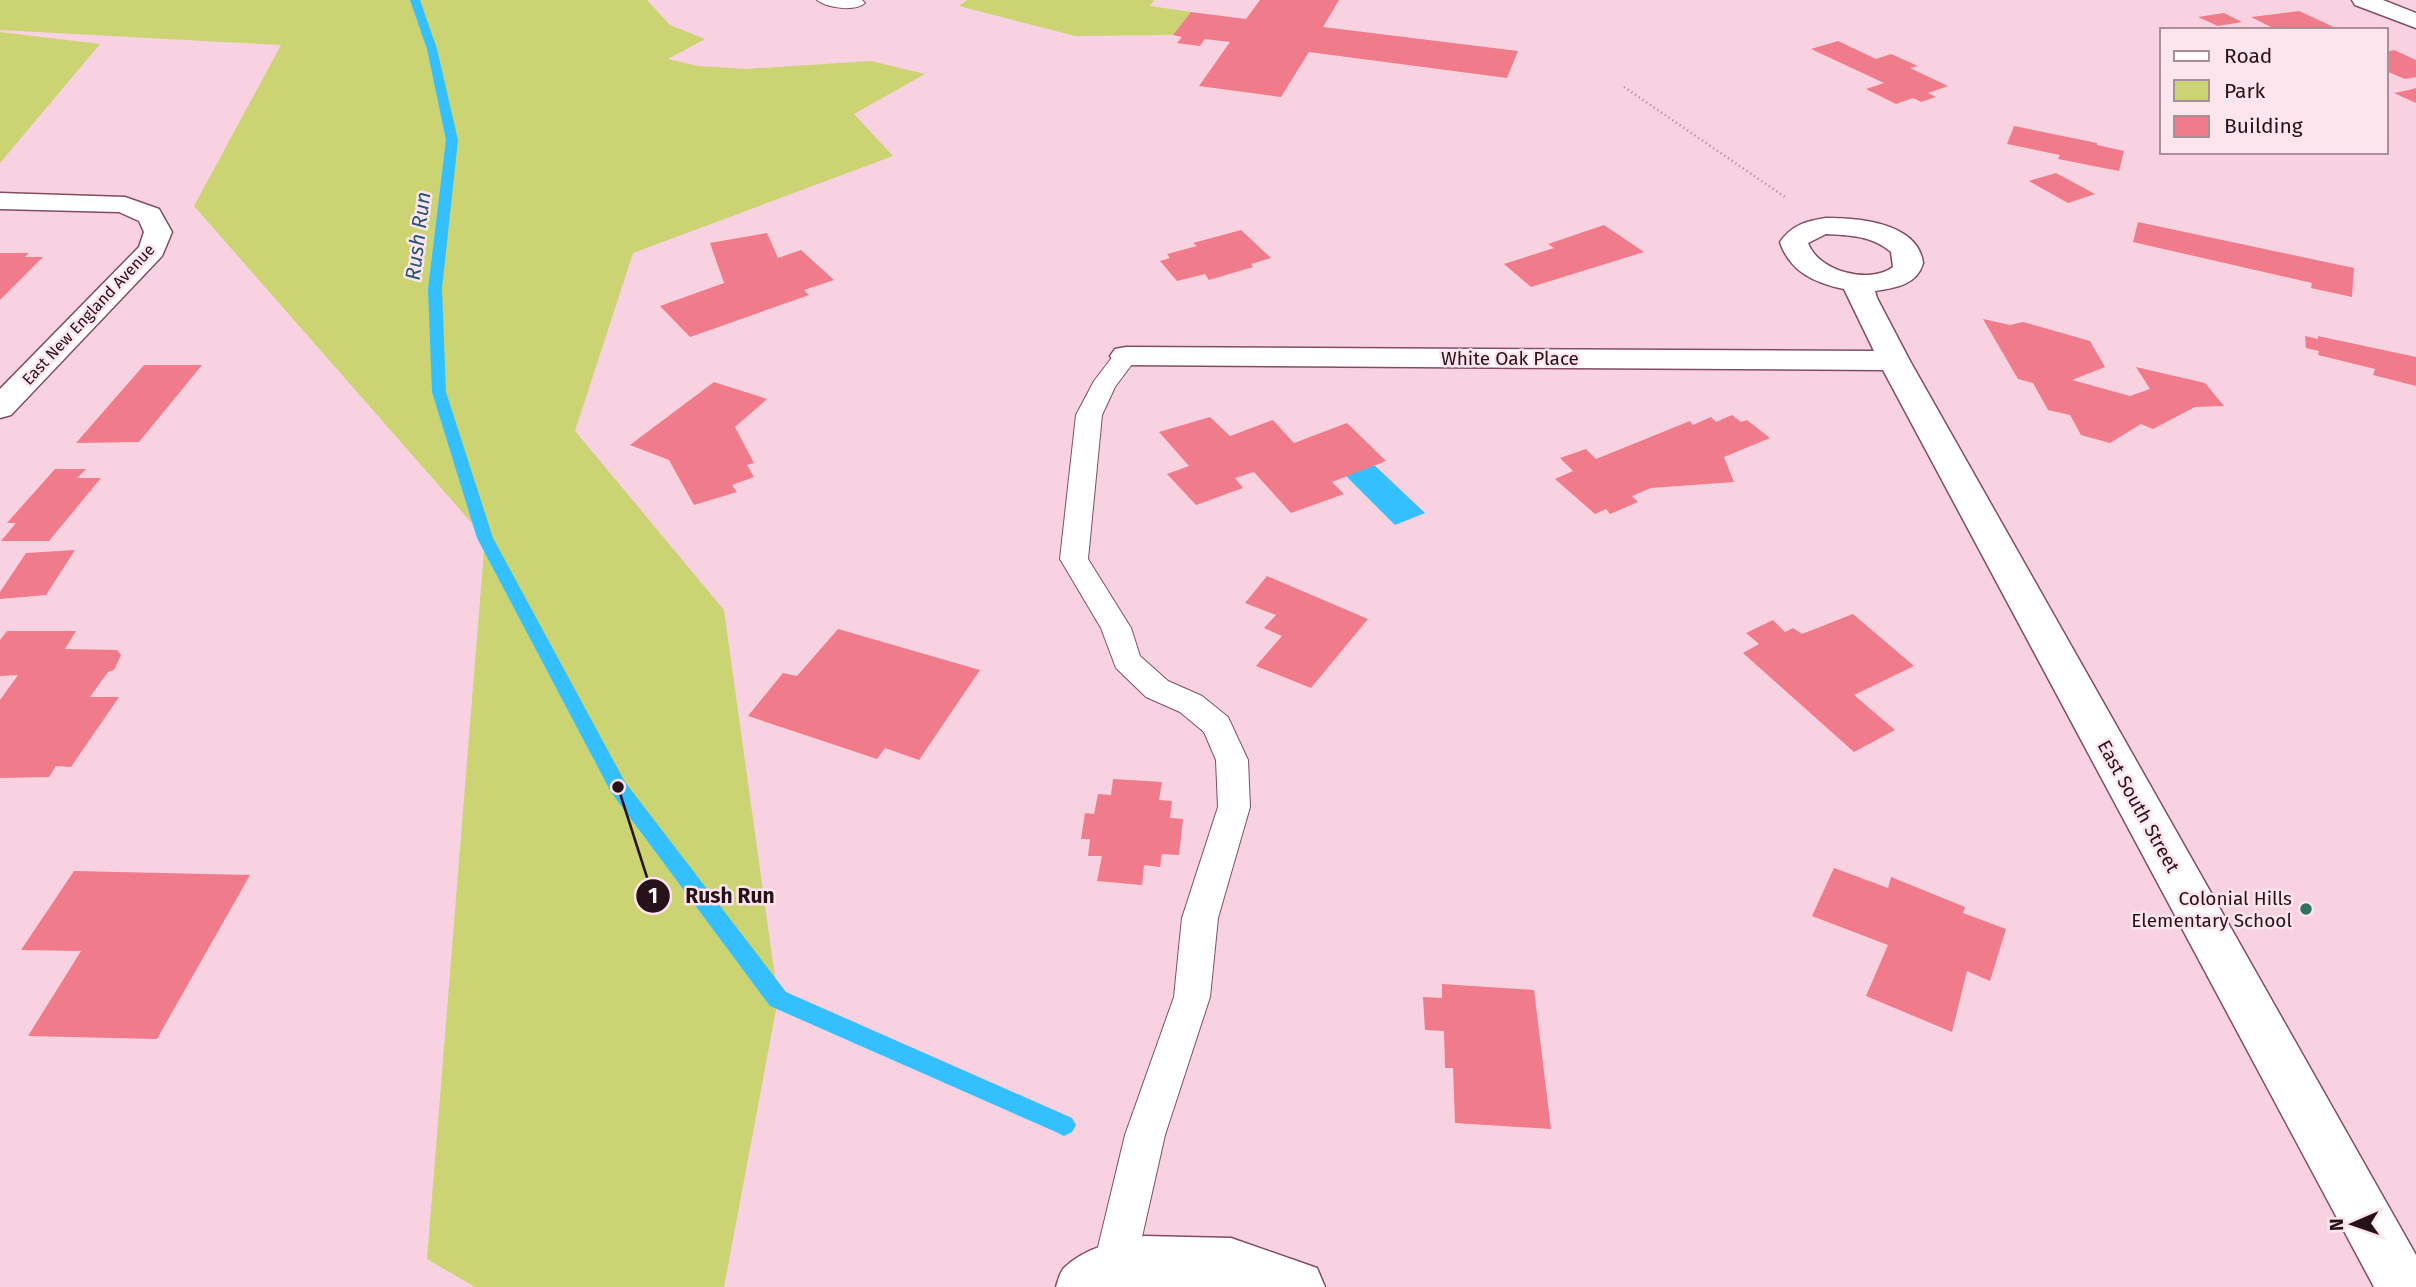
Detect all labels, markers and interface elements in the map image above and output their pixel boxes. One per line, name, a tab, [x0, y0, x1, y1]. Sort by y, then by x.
legend	[2160, 28, 2388, 154]
text: Road	[2224, 43, 2272, 69]
text: Park	[2224, 78, 2266, 104]
text: Building	[2224, 113, 2303, 139]
water label: Rush Run	[400, 190, 436, 282]
street label: East New England Avenue	[18, 240, 159, 389]
street label: White Oak Place	[1441, 347, 1579, 370]
street label: East South Street	[2093, 736, 2185, 877]
callout: Rush Run	[636, 875, 788, 917]
text: 1	[648, 883, 658, 909]
text: Rush Run	[685, 883, 775, 909]
place label: Colonial Hills Elementary School	[2131, 887, 2292, 932]
marker: Colonial Hills Elementary School	[2298, 901, 2314, 917]
north arrow	[2318, 1189, 2388, 1259]
text: N	[2325, 1218, 2348, 1231]

